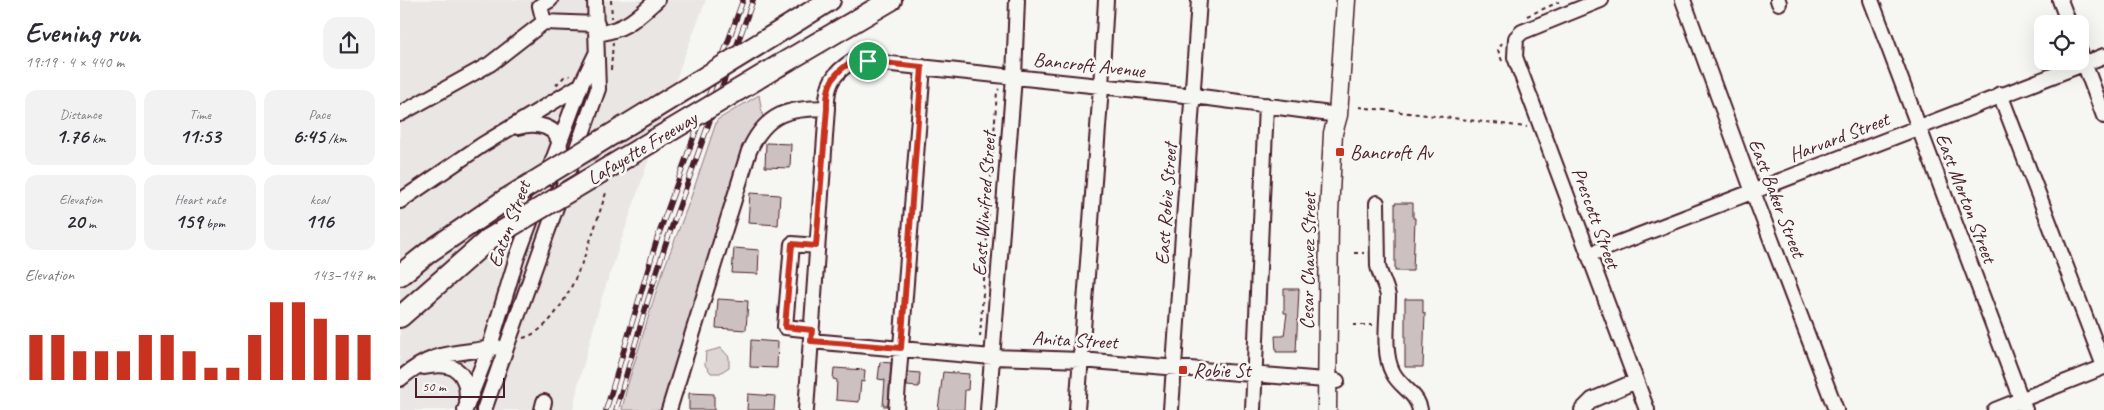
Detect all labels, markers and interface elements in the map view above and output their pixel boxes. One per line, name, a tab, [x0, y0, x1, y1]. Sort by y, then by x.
text: Evening run	[25, 15, 140, 50]
map controls	[2034, 15, 2089, 70]
button: locate	[2034, 15, 2089, 70]
button: share	[323, 17, 375, 69]
pin	[847, 40, 889, 82]
icon: arrive	[854, 47, 882, 75]
street label: Bancroft Avenue	[1032, 47, 1147, 83]
text: 19:19 · 4 × 440 m	[25, 52, 124, 72]
street label: Lafayette Freeway	[583, 104, 703, 191]
text: Distance	[60, 106, 102, 123]
text: Time	[189, 106, 211, 123]
text: Pace	[309, 106, 330, 123]
street label: Harvard Street	[1786, 106, 1895, 167]
text: 1.76	[56, 123, 89, 149]
text: 11:53	[179, 123, 221, 149]
text: 6:45	[292, 123, 325, 149]
street label: East Winifred Street	[966, 128, 1002, 277]
text: km	[89, 130, 106, 147]
text: /km	[325, 130, 346, 147]
street label: East Morton Street	[1930, 130, 2003, 269]
street label: East Baker Street	[1743, 135, 1812, 263]
street label: East Robie Street	[1149, 139, 1183, 266]
place label: Bancroft Av	[1350, 140, 1435, 165]
marker: Bancroft Av	[1334, 146, 1346, 158]
street label: Prescott Street	[1566, 164, 1627, 274]
street label: Eaton Street	[482, 175, 537, 271]
street label: Cesar Chavez Street	[1294, 190, 1322, 330]
text: Elevation	[59, 191, 102, 208]
text: Heart rate	[174, 191, 226, 208]
text: kcal	[310, 191, 329, 208]
text: 20	[66, 208, 85, 234]
text: 159	[175, 208, 203, 234]
text: 116	[305, 208, 334, 234]
text: m	[85, 215, 96, 232]
text: bpm	[203, 215, 225, 232]
text: Elevation	[25, 265, 74, 285]
text: 143–147 m	[312, 265, 375, 285]
street label: Anita Street	[1032, 325, 1121, 355]
place label: Robie St	[1193, 358, 1253, 383]
marker: Robie St	[1177, 364, 1189, 376]
scale bar	[415, 375, 505, 398]
text: 50 m	[422, 378, 446, 395]

